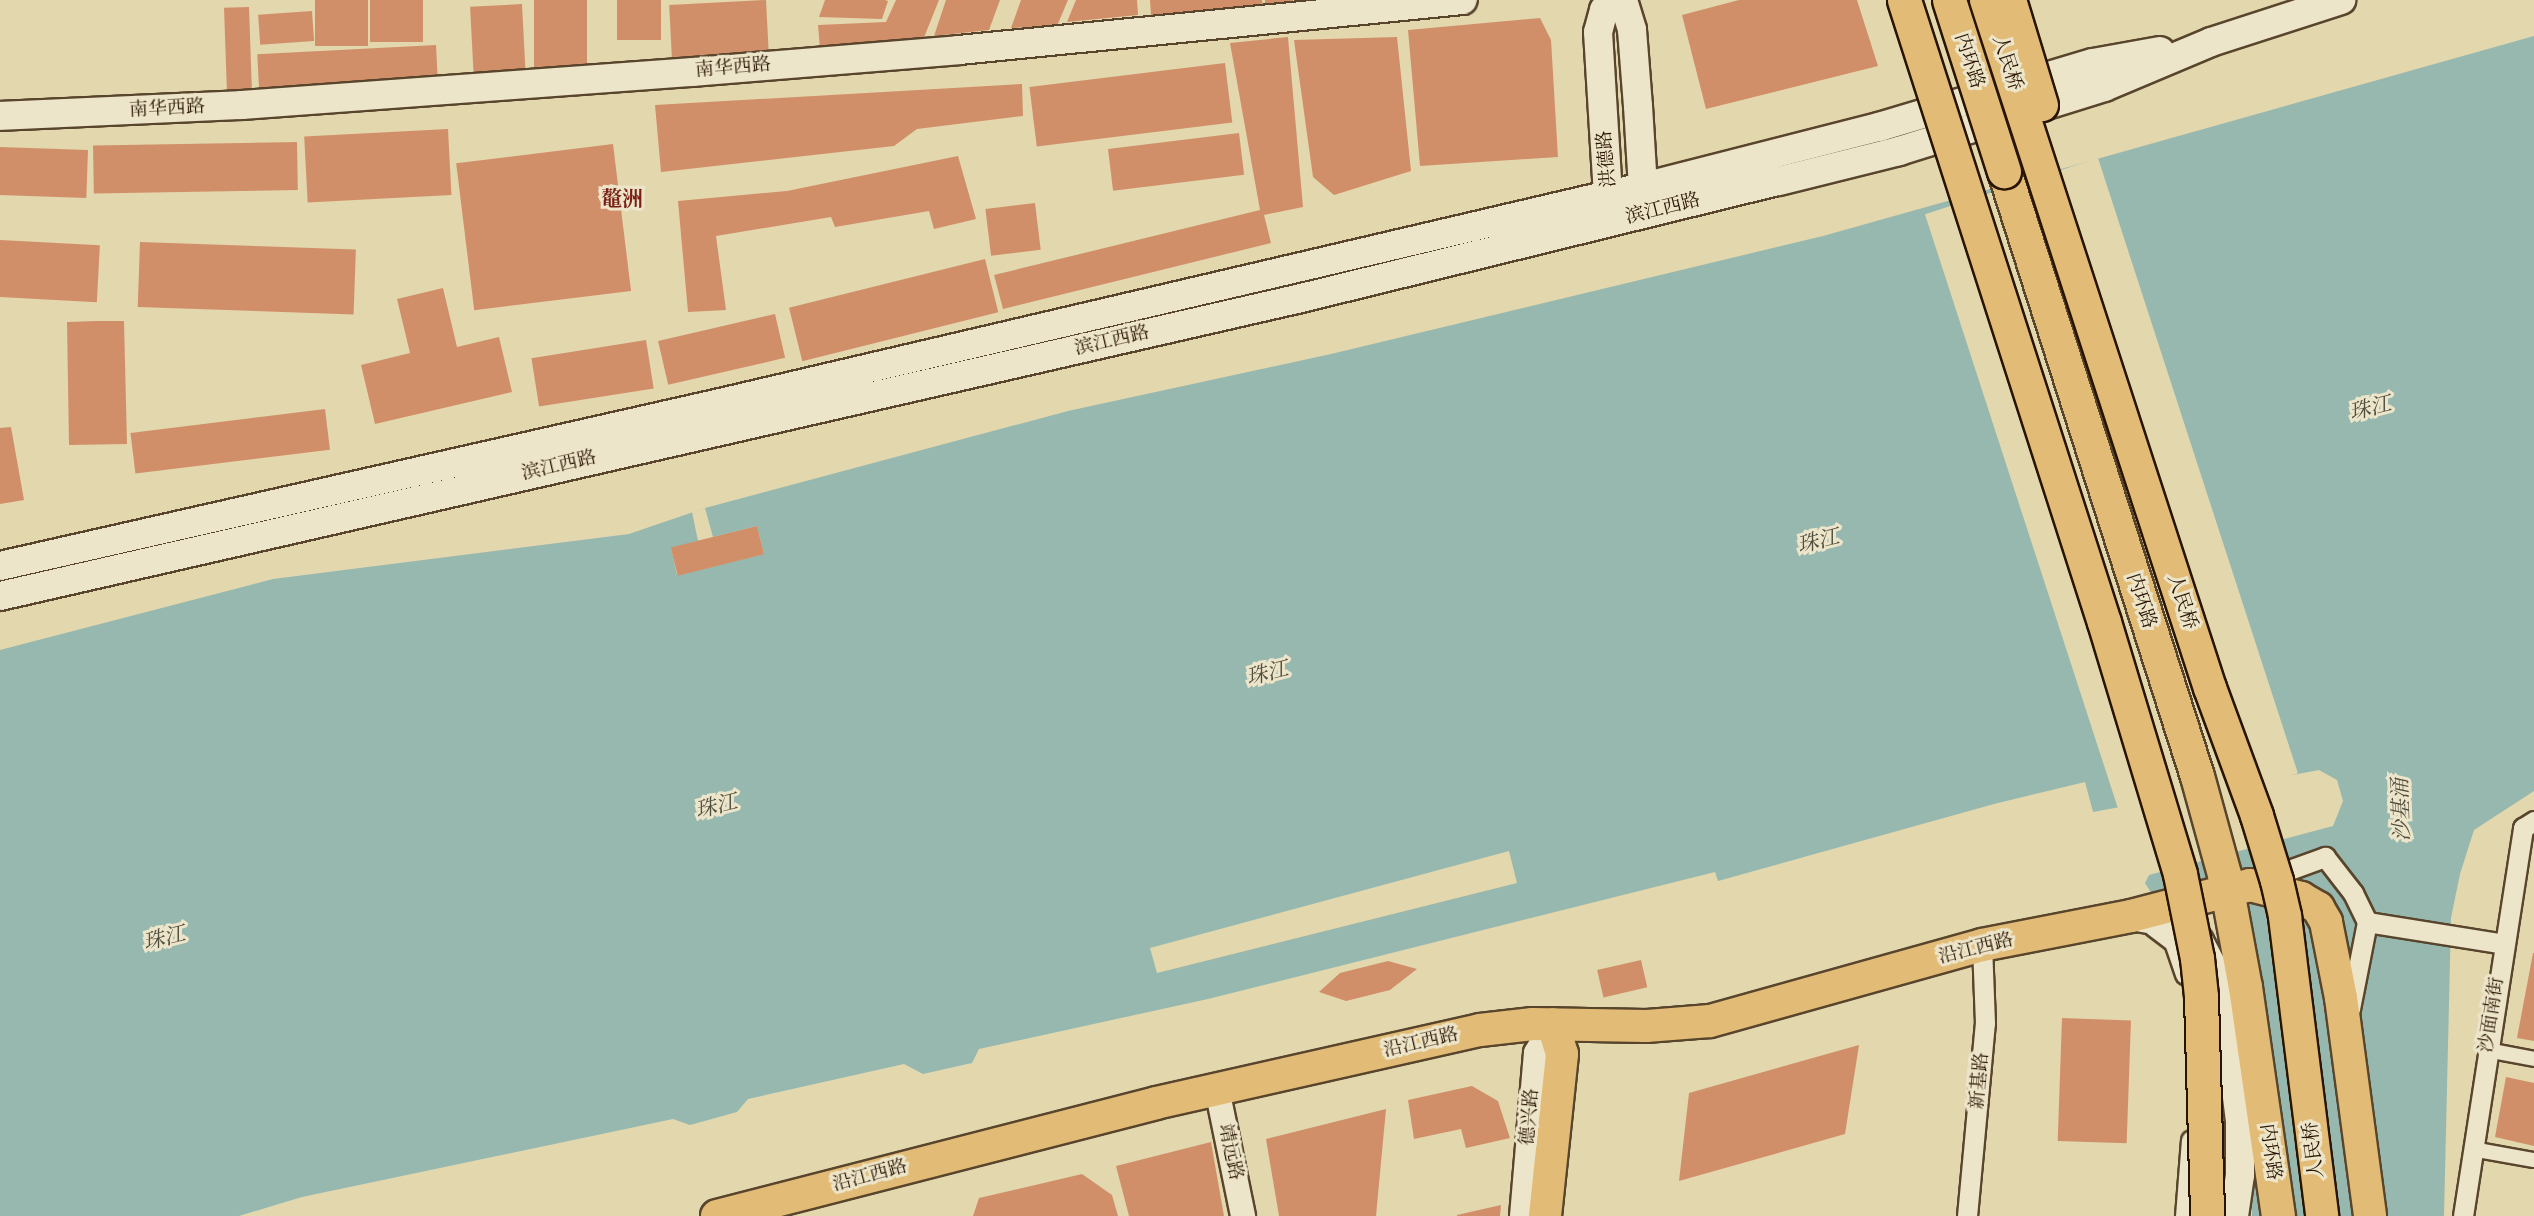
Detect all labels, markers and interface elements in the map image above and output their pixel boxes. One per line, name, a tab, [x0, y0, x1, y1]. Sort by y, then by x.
street label: 内环路	[1949, 30, 1989, 92]
street label: 人民桥	[1987, 32, 2027, 94]
street label: 南华西路	[694, 53, 772, 83]
street label: 南华西路	[128, 96, 206, 122]
street label: 洪德路	[1593, 130, 1621, 188]
district label: 鼇洲	[601, 186, 643, 212]
street label: 滨江西路	[1623, 189, 1703, 229]
street label: 滨江西路	[1072, 321, 1152, 361]
water label: 珠江	[2347, 391, 2393, 425]
street label: 滨江西路	[519, 446, 599, 486]
water label: 珠江	[1795, 524, 1841, 558]
street label: 内环路	[2121, 570, 2161, 632]
street label: 人民桥	[2162, 571, 2202, 633]
water label: 珠江	[1244, 656, 1290, 690]
water label: 沙基涌	[2387, 778, 2415, 842]
water label: 珠江	[693, 789, 739, 823]
water label: 珠江	[141, 921, 187, 955]
street label: 沿江西路	[1936, 929, 2016, 969]
street label: 沙面南街	[2475, 976, 2509, 1054]
street label: 沿江西路	[1381, 1023, 1461, 1063]
street label: 新基路	[1966, 1052, 1994, 1110]
street label: 德兴路	[1516, 1088, 1544, 1146]
street label: 人民桥	[2299, 1120, 2329, 1180]
street label: 靖远路	[1213, 1122, 1247, 1182]
street label: 内环路	[2255, 1122, 2285, 1182]
street label: 沿江西路	[830, 1155, 910, 1197]

